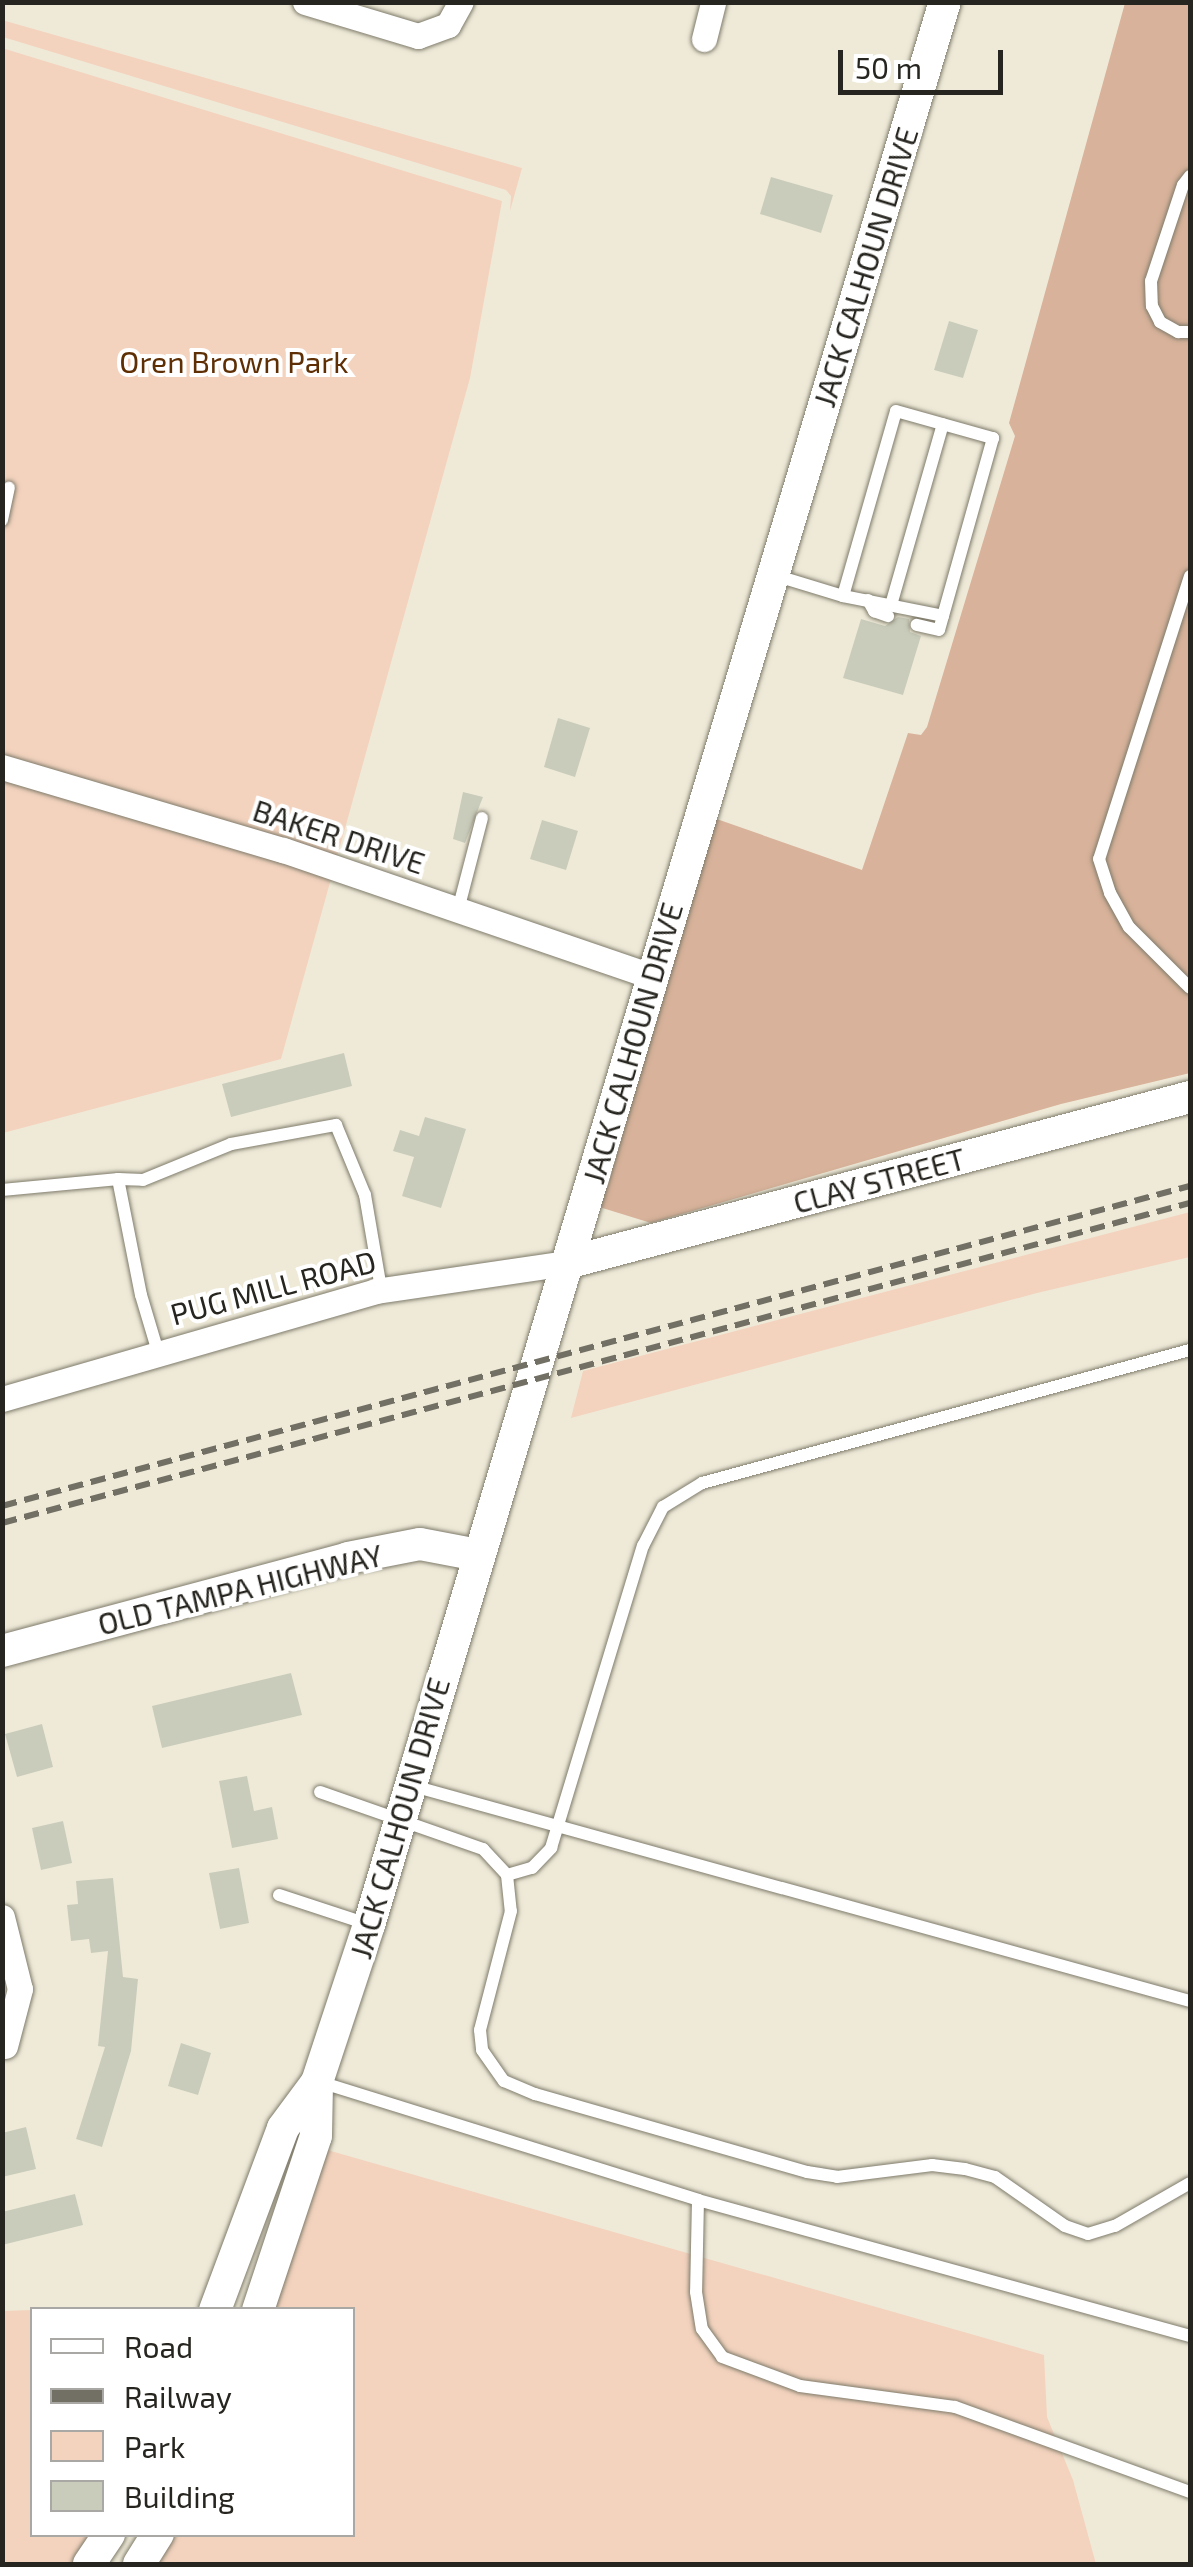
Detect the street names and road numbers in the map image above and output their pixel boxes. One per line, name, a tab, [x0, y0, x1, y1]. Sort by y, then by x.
street label: JACK CALHOUN DRIVE	[805, 123, 925, 411]
street label: BAKER DRIVE	[249, 791, 429, 881]
street label: JACK CALHOUN DRIVE	[575, 898, 689, 1188]
street label: CLAY STREET	[789, 1140, 969, 1220]
street label: PUG MILL ROAD	[166, 1242, 380, 1332]
street label: OLD TAMPA HIGHWAY	[93, 1536, 387, 1642]
street label: JACK CALHOUN DRIVE	[342, 1673, 456, 1963]

